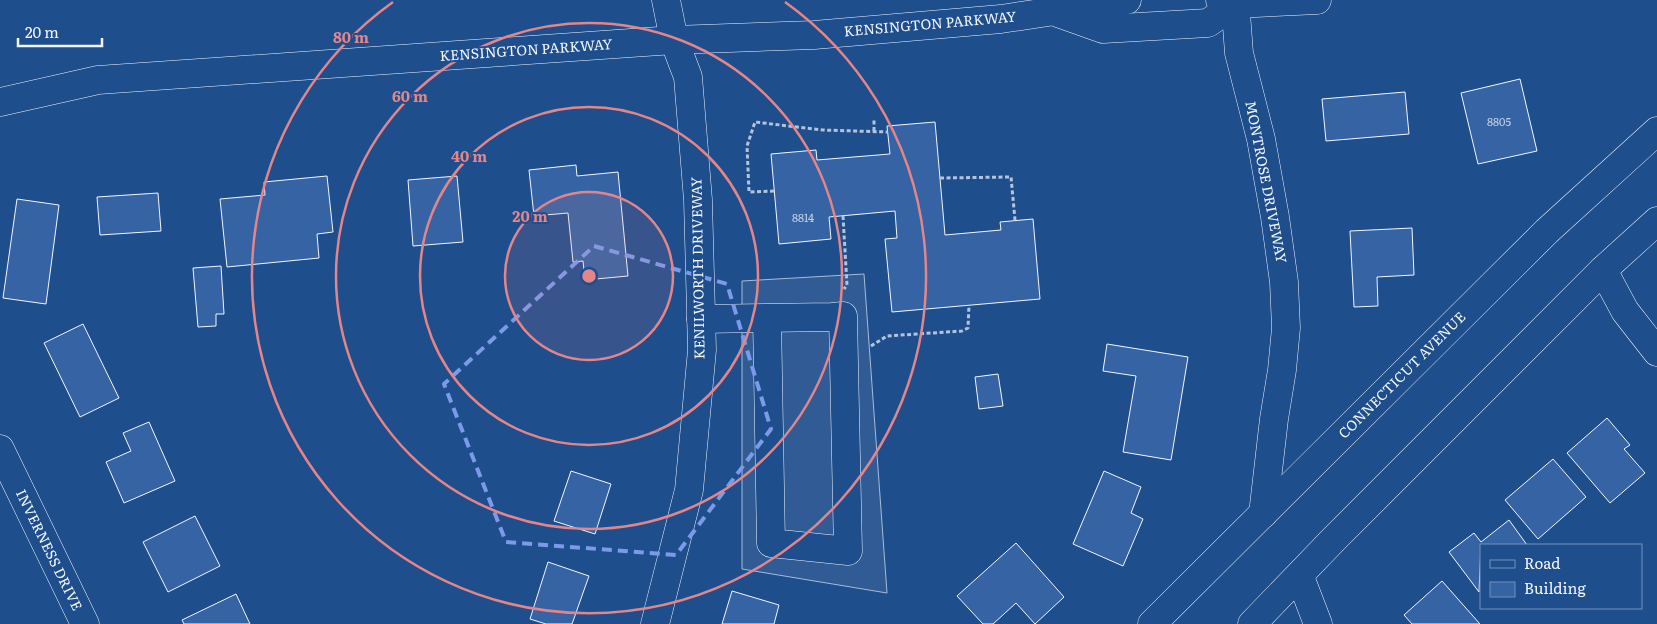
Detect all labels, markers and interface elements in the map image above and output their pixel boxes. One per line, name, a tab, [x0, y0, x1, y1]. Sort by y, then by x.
street label: KENSINGTON PARKWAY	[843, 6, 1017, 41]
scale bar	[18, 15, 101, 47]
text: 20 m	[25, 20, 59, 43]
text: 80 m	[333, 25, 369, 48]
street label: KENSINGTON PARKWAY	[439, 33, 613, 65]
text: 60 m	[392, 84, 428, 107]
street label: MONTROSE DRIVEWAY	[1241, 99, 1293, 265]
house number: 8805	[1487, 113, 1511, 129]
text: 40 m	[451, 144, 487, 167]
street label: KENILWORTH DRIVEWAY	[685, 177, 709, 359]
text: 20 m	[512, 204, 548, 227]
house number: 8814	[792, 209, 814, 225]
centre of rings	[580, 267, 598, 285]
street label: CONNECTICUT AVENUE	[1333, 306, 1469, 442]
street label: INVERNESS DRIVE	[12, 485, 88, 614]
legend	[1480, 544, 1642, 609]
text: Road	[1524, 551, 1560, 574]
text: Building	[1524, 576, 1586, 599]

